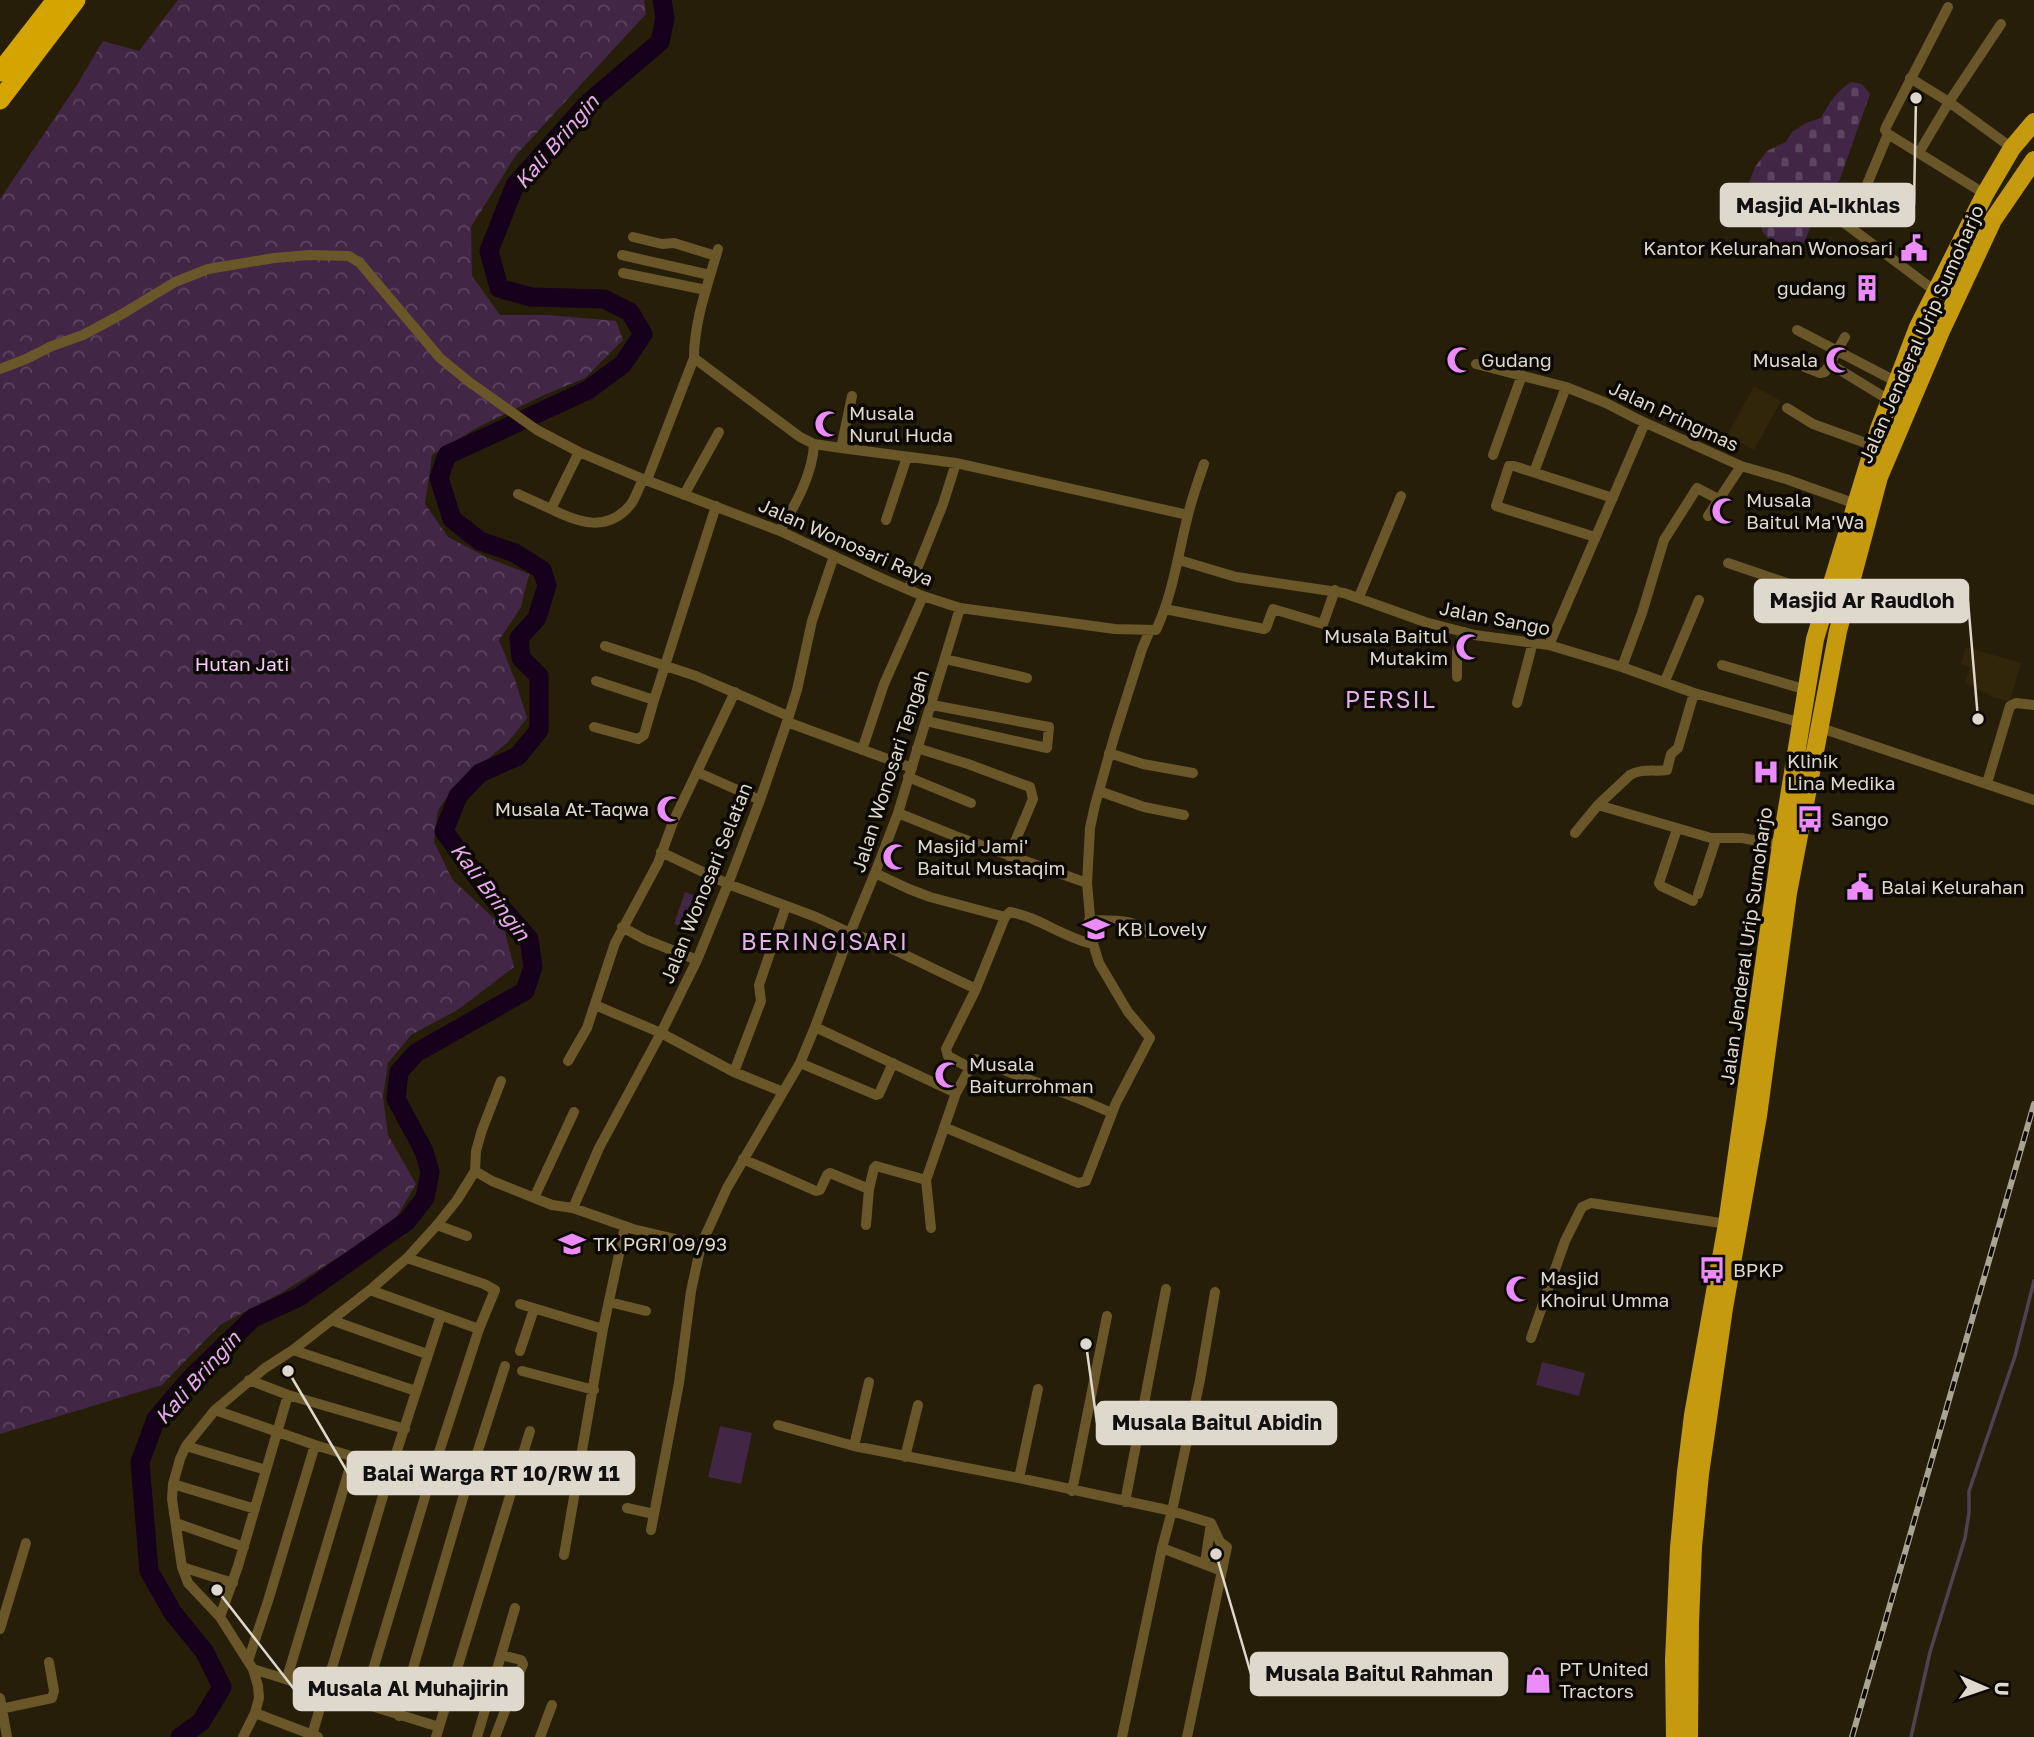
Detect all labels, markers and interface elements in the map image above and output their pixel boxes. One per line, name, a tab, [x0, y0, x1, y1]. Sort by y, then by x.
water label: Kali Bringin	[508, 88, 605, 194]
callout: Masjid Al-Ikhlas	[1721, 184, 1914, 226]
text: Masjid Al-Ikhlas	[1736, 192, 1900, 218]
street label: Jalan Jenderal Urip Sumoharjo	[1853, 201, 1988, 466]
public building icon: Kantor Kelurahan Wonosari	[1899, 233, 1929, 263]
place label: Kantor Kelurahan Wonosari	[1643, 236, 1893, 259]
building icon: gudang	[1852, 273, 1882, 303]
place label: gudang	[1777, 276, 1846, 299]
mosque icon: Gudang	[1445, 345, 1475, 375]
mosque icon: Musala	[1824, 345, 1854, 375]
place label: Gudang	[1481, 348, 1552, 371]
place label: Musala	[1753, 348, 1818, 371]
street label: Jalan Pringmas	[1606, 375, 1743, 456]
place label: Musala Nurul Huda	[849, 401, 953, 446]
mosque icon: Musala Nurul Huda	[813, 409, 843, 439]
place label: Musala Baitul Ma'Wa	[1746, 488, 1864, 533]
street label: Jalan Wonosari Raya	[755, 493, 937, 590]
mosque icon: Musala Baitul Ma'Wa	[1710, 496, 1740, 526]
callout: Masjid Ar Raudloh	[1755, 580, 1968, 622]
text: Masjid Ar Raudloh	[1770, 587, 1954, 613]
street label: Jalan Sango	[1438, 596, 1552, 640]
place label: Musala Baitul Mutakim	[1324, 624, 1448, 669]
mosque icon: Musala Baitul Mutakim	[1454, 632, 1484, 662]
park label: Hutan Jati	[195, 652, 289, 675]
street label: Jalan Wonosari Tengah	[846, 667, 933, 875]
district label: PERSIL	[1345, 685, 1437, 713]
place label: Klinik Lina Medika	[1787, 749, 1896, 794]
hospital icon: Klinik Lina Medika	[1751, 757, 1781, 787]
street label: Jalan Wonosari Selatan	[655, 779, 756, 987]
mosque icon: Musala At-Taqwa	[655, 794, 685, 824]
place label: Musala At-Taqwa	[495, 797, 649, 820]
bus stop icon: Sango	[1795, 804, 1825, 834]
street label: Jalan Jenderal Urip Sumoharjo	[1715, 806, 1776, 1086]
place label: Sango	[1831, 807, 1889, 830]
place label: Masjid Jami' Baitul Mustaqim	[917, 834, 1065, 879]
water label: Kali Bringin	[446, 837, 537, 946]
mosque icon: Masjid Jami' Baitul Mustaqim	[881, 842, 911, 872]
public building icon: Balai Kelurahan	[1845, 872, 1875, 902]
place label: Balai Kelurahan	[1881, 875, 2025, 898]
school or university icon: KB Lovely	[1081, 914, 1111, 944]
place label: KB Lovely	[1117, 917, 1207, 940]
district label: BERINGISARI	[741, 927, 909, 955]
place label: Musala Baiturrohman	[969, 1052, 1094, 1097]
mosque icon: Musala Baiturrohman	[933, 1060, 963, 1090]
school or university icon: TK PGRI 09/93	[557, 1229, 587, 1259]
place label: TK PGRI 09/93	[593, 1232, 727, 1255]
bus stop icon: BPKP	[1697, 1255, 1727, 1285]
place label: BPKP	[1733, 1258, 1784, 1281]
place label: Masjid Khoirul Umma	[1540, 1266, 1669, 1311]
mosque icon: Masjid Khoirul Umma	[1504, 1274, 1534, 1304]
water label: Kali Bringin	[149, 1325, 246, 1429]
callout: Musala Baitul Abidin	[1097, 1402, 1336, 1444]
text: Musala Baitul Abidin	[1112, 1409, 1322, 1435]
callout: Balai Warga RT 10/RW 11	[348, 1452, 634, 1494]
text: Balai Warga RT 10/RW 11	[362, 1460, 620, 1486]
callout: Musala Baitul Rahman	[1251, 1653, 1507, 1695]
north arrow	[1950, 1653, 2020, 1723]
place label: PT United Tractors	[1559, 1657, 1649, 1702]
text: Musala Baitul Rahman	[1265, 1660, 1493, 1686]
shop icon: PT United Tractors	[1523, 1665, 1553, 1695]
callout: Musala Al Muhajirin	[294, 1668, 523, 1710]
text: Musala Al Muhajirin	[308, 1675, 508, 1701]
text: U	[1991, 1681, 2014, 1696]

